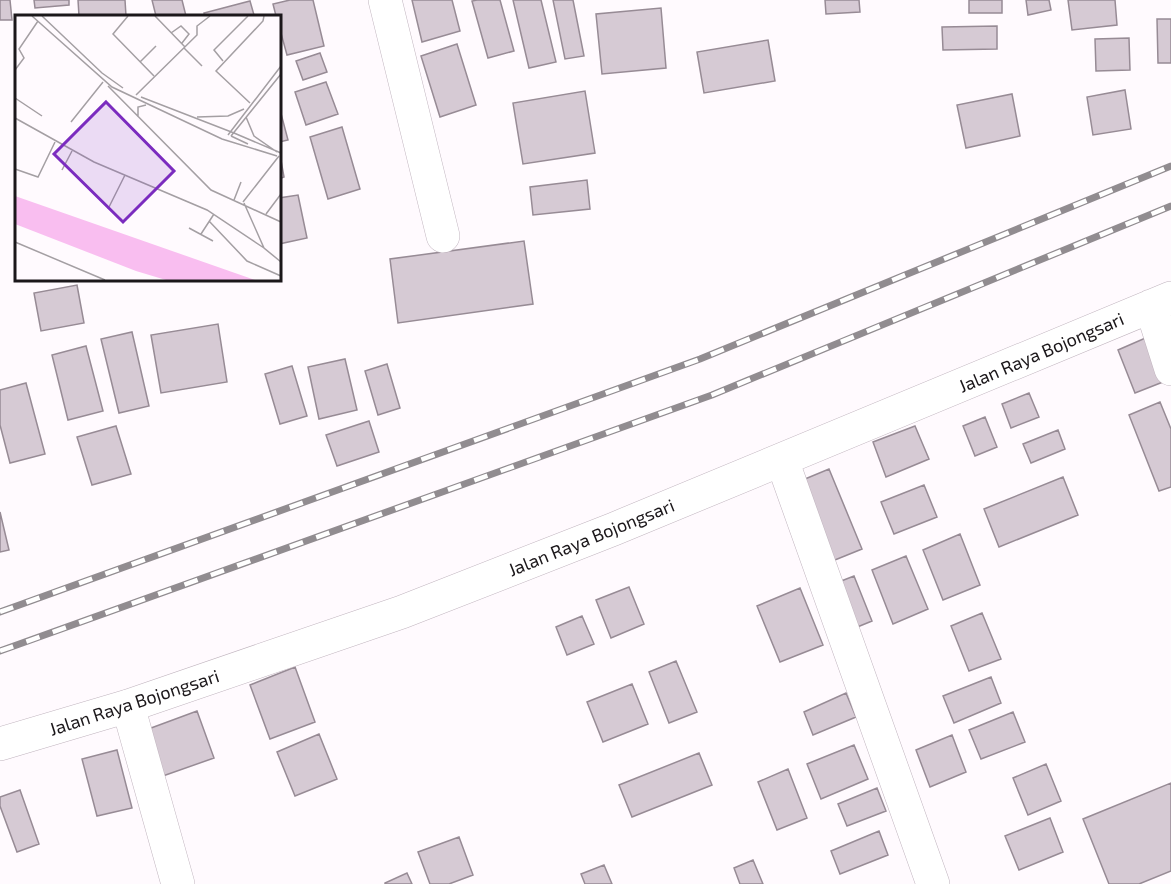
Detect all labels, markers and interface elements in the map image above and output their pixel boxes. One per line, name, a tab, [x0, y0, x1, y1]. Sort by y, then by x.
inset map	[15, 15, 280, 280]
street label: Jalan Raya Bojongsari	[955, 307, 1127, 397]
street label: Jalan Raya Bojongsari	[505, 494, 677, 580]
street label: Jalan Raya Bojongsari	[46, 664, 222, 740]

